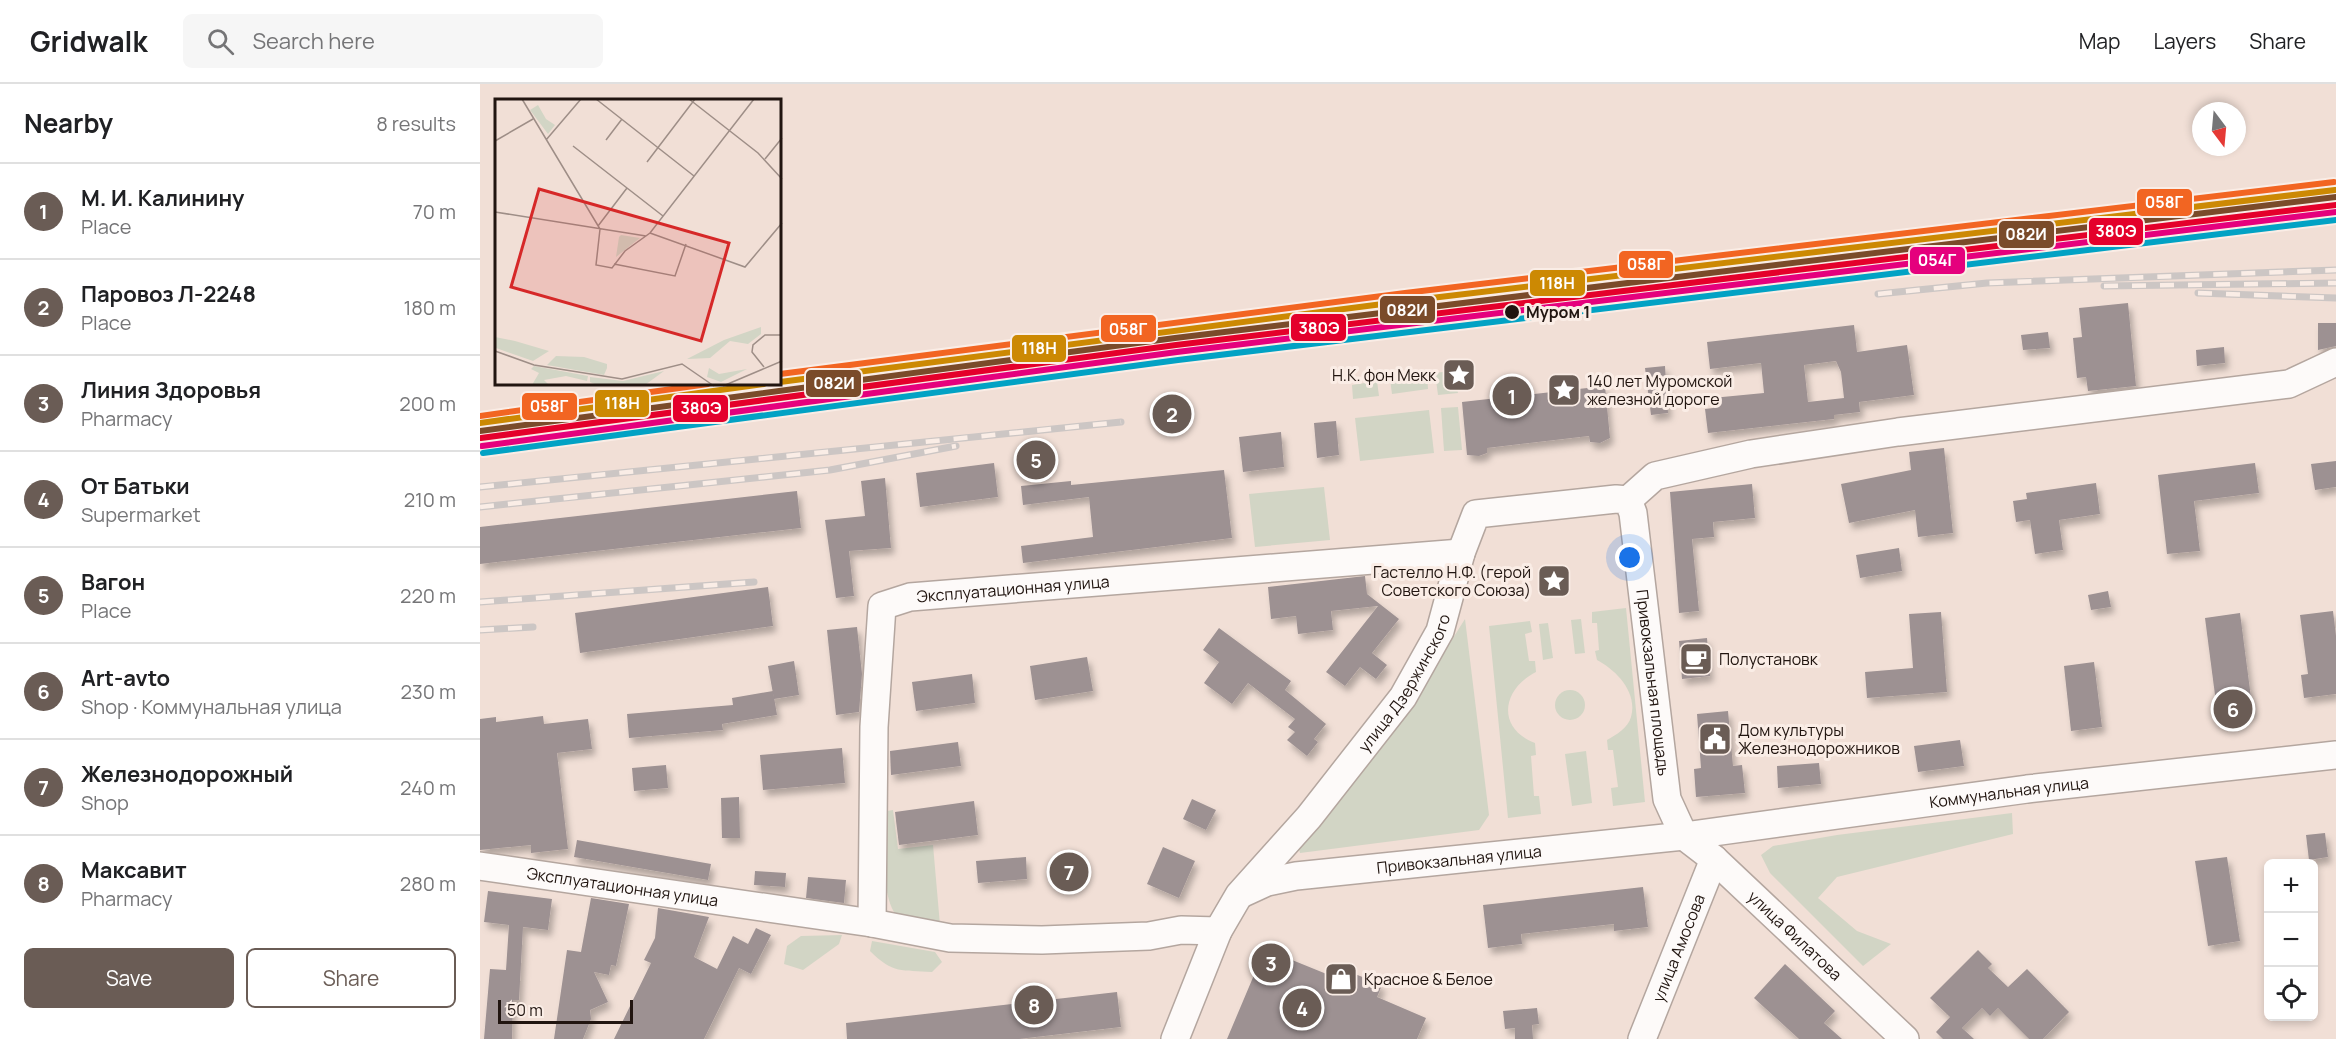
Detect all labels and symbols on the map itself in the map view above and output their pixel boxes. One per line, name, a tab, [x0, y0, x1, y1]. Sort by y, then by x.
inset map	[495, 99, 782, 386]
north arrow	[2192, 102, 2246, 156]
line badge: 058Г	[2136, 188, 2193, 217]
text: 058Г	[2145, 191, 2183, 213]
line badge: 380Э	[2088, 217, 2144, 246]
line badge: 082И	[1998, 220, 2055, 249]
text: 380Э	[2095, 220, 2137, 242]
text: 082И	[2005, 223, 2047, 245]
line badge: 054Г	[1909, 246, 1966, 275]
text: 054Г	[1918, 249, 1956, 271]
line badge: 058Г	[1618, 250, 1674, 279]
text: 058Г	[1627, 253, 1665, 275]
line badge: 118Н	[1529, 269, 1586, 297]
text: 118Н	[1539, 272, 1575, 294]
line badge: 082И	[1379, 295, 1436, 324]
text: 082И	[1386, 299, 1428, 321]
place label: Муром 1	[1526, 301, 1590, 323]
marker: Муром 1	[1503, 303, 1521, 321]
line badge: 380Э	[1290, 313, 1347, 342]
line badge: 058Г	[1100, 314, 1157, 343]
text: 380Э	[1298, 317, 1340, 339]
text: 058Г	[1109, 318, 1147, 340]
line badge: 118Н	[1011, 334, 1067, 363]
text: 118Н	[1021, 337, 1057, 359]
place icon: Н.К. фон Мекк	[1441, 357, 1477, 393]
place label: Н.К. фон Мекк	[1332, 364, 1437, 386]
line badge: 082И	[805, 369, 862, 398]
place label: 140 лет Муромской железной дороге	[1587, 370, 1732, 410]
text: 082И	[813, 372, 855, 394]
place icon: 140 лет Муромской железной дороге	[1546, 372, 1582, 408]
pin: 1	[1492, 374, 1532, 418]
line badge: 118Н	[594, 389, 650, 418]
line badge: 058Г	[521, 392, 578, 421]
text: 118Н	[604, 392, 640, 414]
pin: 2	[1152, 392, 1192, 436]
line badge: 380Э	[672, 394, 729, 423]
text: 058Г	[530, 395, 568, 417]
text: 380Э	[680, 397, 722, 419]
pin: 5	[1016, 438, 1056, 482]
your location	[1615, 543, 1644, 572]
place label: Гастелло Н.Ф. (герой Советского Союза)	[1373, 561, 1531, 601]
place icon: Гастелло Н.Ф. (герой Советского Союза)	[1536, 563, 1572, 599]
street label: Эксплуатационная улица	[916, 570, 1110, 607]
street label: Привокзальная площадь	[1631, 588, 1675, 777]
street label: улица Дзержинского	[1353, 612, 1455, 756]
cafe icon: Полустановк	[1678, 641, 1714, 677]
place label: Полустановк	[1719, 648, 1819, 670]
pin: 6	[2214, 686, 2252, 732]
place label: Дом культуры Железнодорожников	[1738, 719, 1900, 759]
public building icon: Дом культуры Железнодорожников	[1697, 721, 1733, 757]
street label: Коммунальная улица	[1928, 771, 2090, 813]
street label: Привокзальная улица	[1376, 840, 1543, 879]
pin: 7	[1050, 850, 1088, 894]
street label: Эксплуатационная улица	[525, 862, 720, 912]
street label: улица Филатова	[1743, 886, 1847, 985]
street label: улица Амосова	[1647, 891, 1710, 1005]
pin: 3	[1252, 940, 1290, 986]
shop icon: Красное & Белое	[1323, 961, 1359, 997]
place label: Красное & Белое	[1364, 968, 1493, 990]
pin: 8	[1014, 982, 1054, 1028]
pin: 4	[1282, 986, 1322, 1030]
scale bar	[498, 997, 633, 1024]

